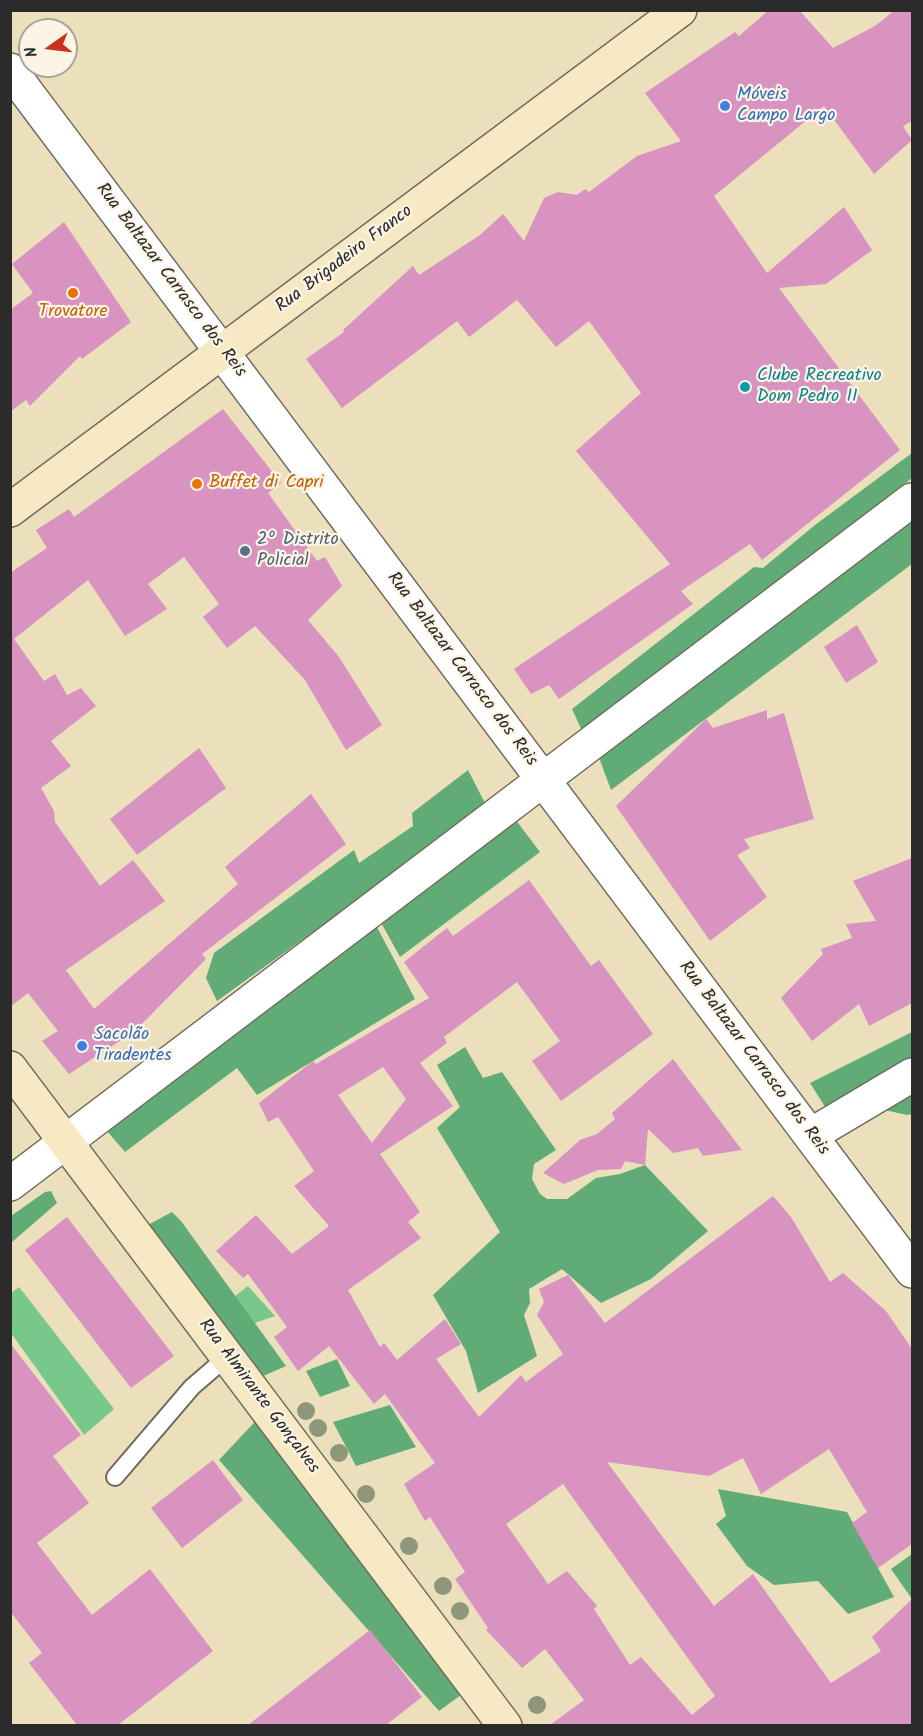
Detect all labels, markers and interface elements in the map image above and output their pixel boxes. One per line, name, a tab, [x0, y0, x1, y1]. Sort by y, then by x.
north arrow	[18, 18, 78, 78]
text: N	[19, 44, 45, 60]
place label: Móveis Campo Largo	[737, 85, 835, 128]
marker: Móveis Campo Largo	[718, 99, 732, 113]
street label: Rua Baltazar Carrasco dos Reis	[90, 180, 250, 382]
street label: Rua Brigadeiro Franco	[272, 201, 418, 319]
marker: Trovatore	[66, 286, 80, 300]
place label: Trovatore	[39, 302, 107, 324]
place label: Clube Recreativo Dom Pedro II	[757, 366, 882, 409]
marker: Clube Recreativo Dom Pedro II	[738, 380, 752, 394]
place label: Buffet di Capri	[209, 473, 323, 495]
marker: Buffet di Capri	[190, 477, 204, 491]
place label: 2º Distrito Policial	[257, 530, 339, 572]
marker: 2º Distrito Policial	[238, 544, 252, 558]
street label: Rua Baltazar Carrasco dos Reis	[381, 569, 541, 771]
street label: Rua Baltazar Carrasco dos Reis	[673, 958, 833, 1160]
place label: Sacolão Tiradentes	[94, 1025, 172, 1068]
marker: Sacolão Tiradentes	[75, 1039, 89, 1053]
street label: Rua Almirante Gonçalves	[193, 1315, 323, 1479]

